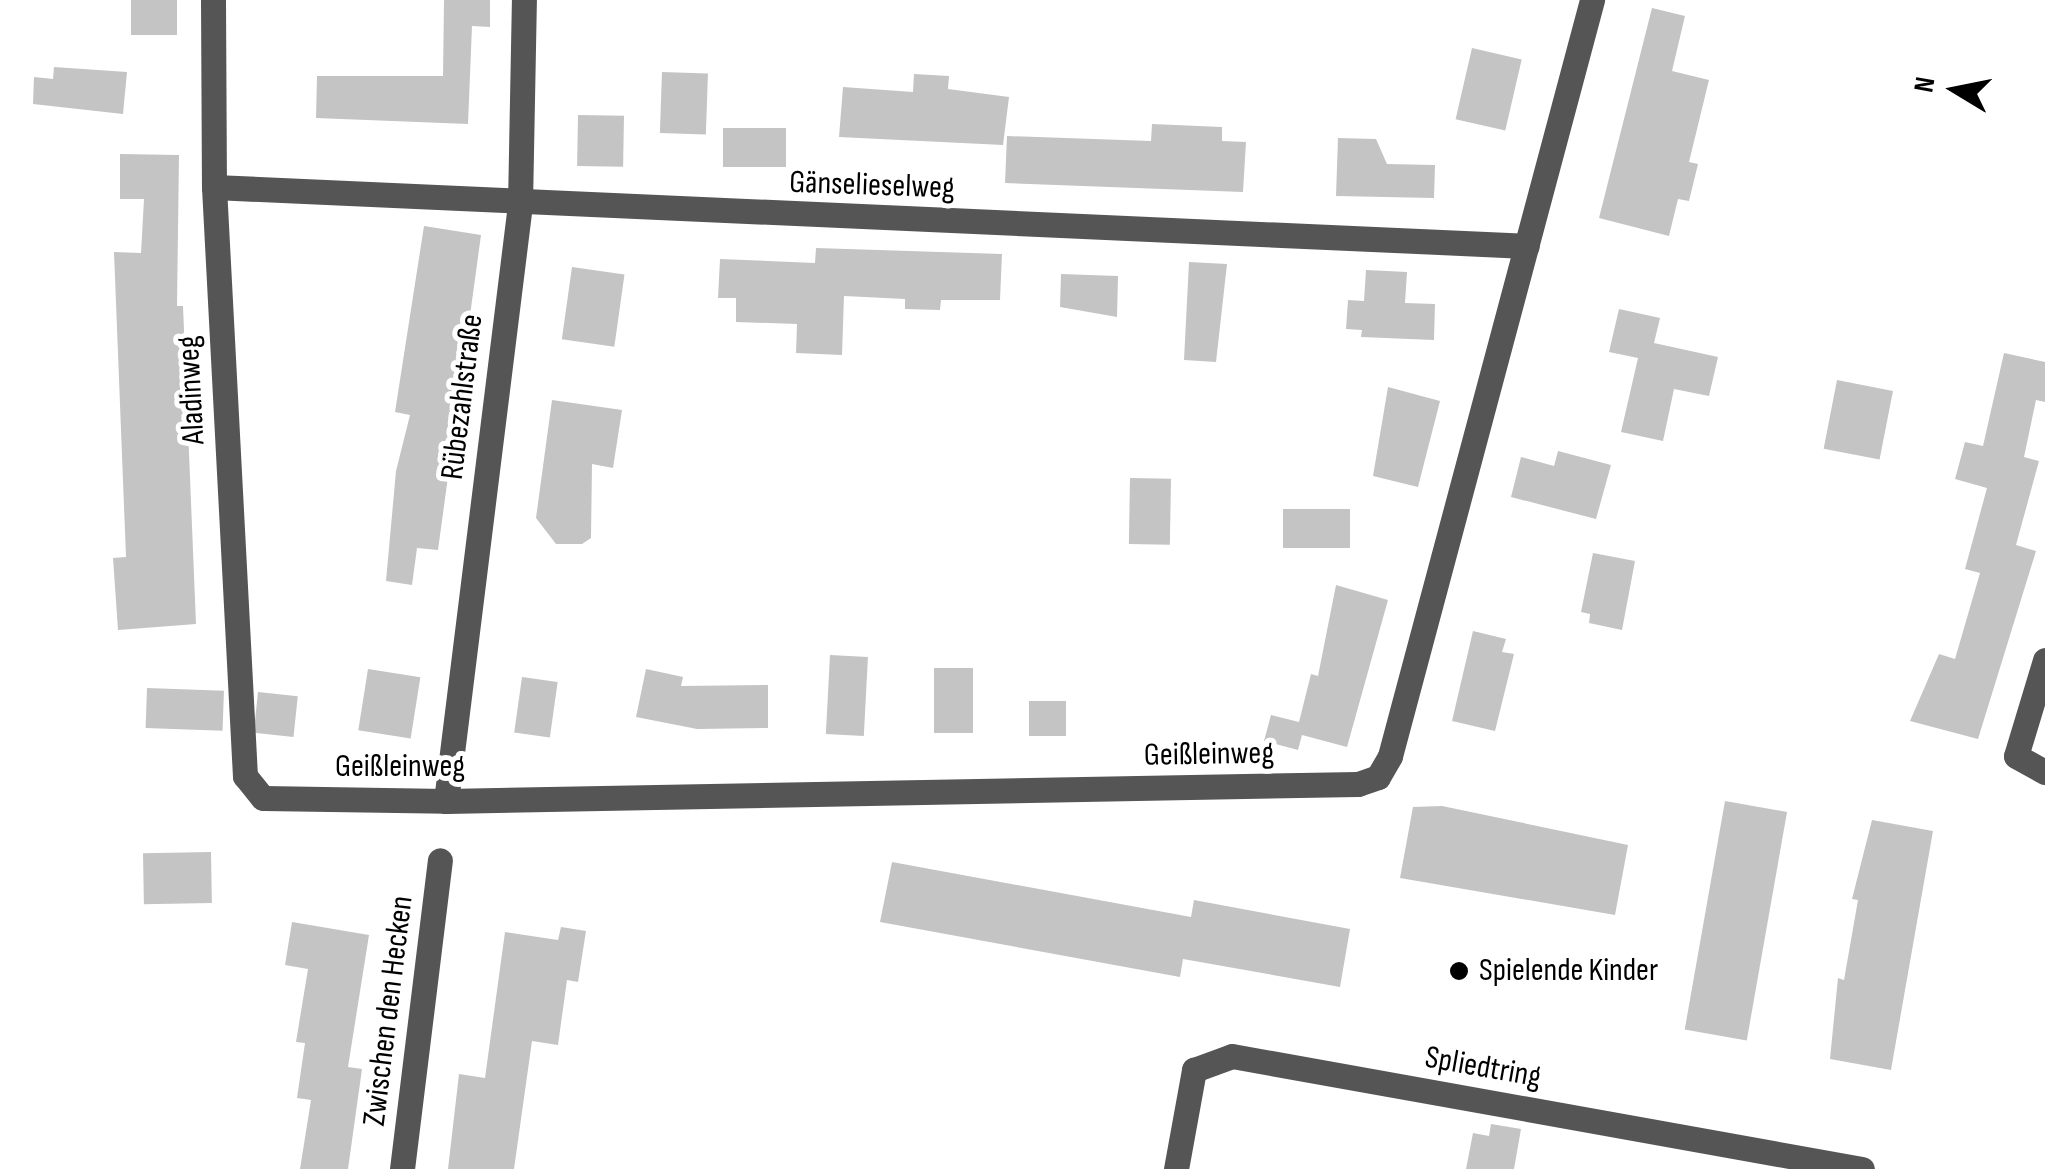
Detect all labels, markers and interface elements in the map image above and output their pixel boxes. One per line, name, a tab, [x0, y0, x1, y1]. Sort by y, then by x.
north arrow	[1905, 40, 2005, 140]
text: N	[1907, 74, 1943, 95]
street label: Gänselieselweg	[789, 164, 955, 208]
street label: Rübezahlstraße	[434, 312, 492, 482]
street label: Aladinweg	[170, 335, 214, 445]
street label: Geißleinweg	[1144, 735, 1274, 775]
street label: Geißleinweg	[335, 748, 465, 786]
street label: Zwischen den Hecken	[356, 894, 422, 1128]
place label: Spielende Kinder	[1479, 952, 1658, 990]
marker: Spielende Kinder	[1448, 960, 1470, 982]
street label: Spliedtring	[1422, 1039, 1544, 1097]

